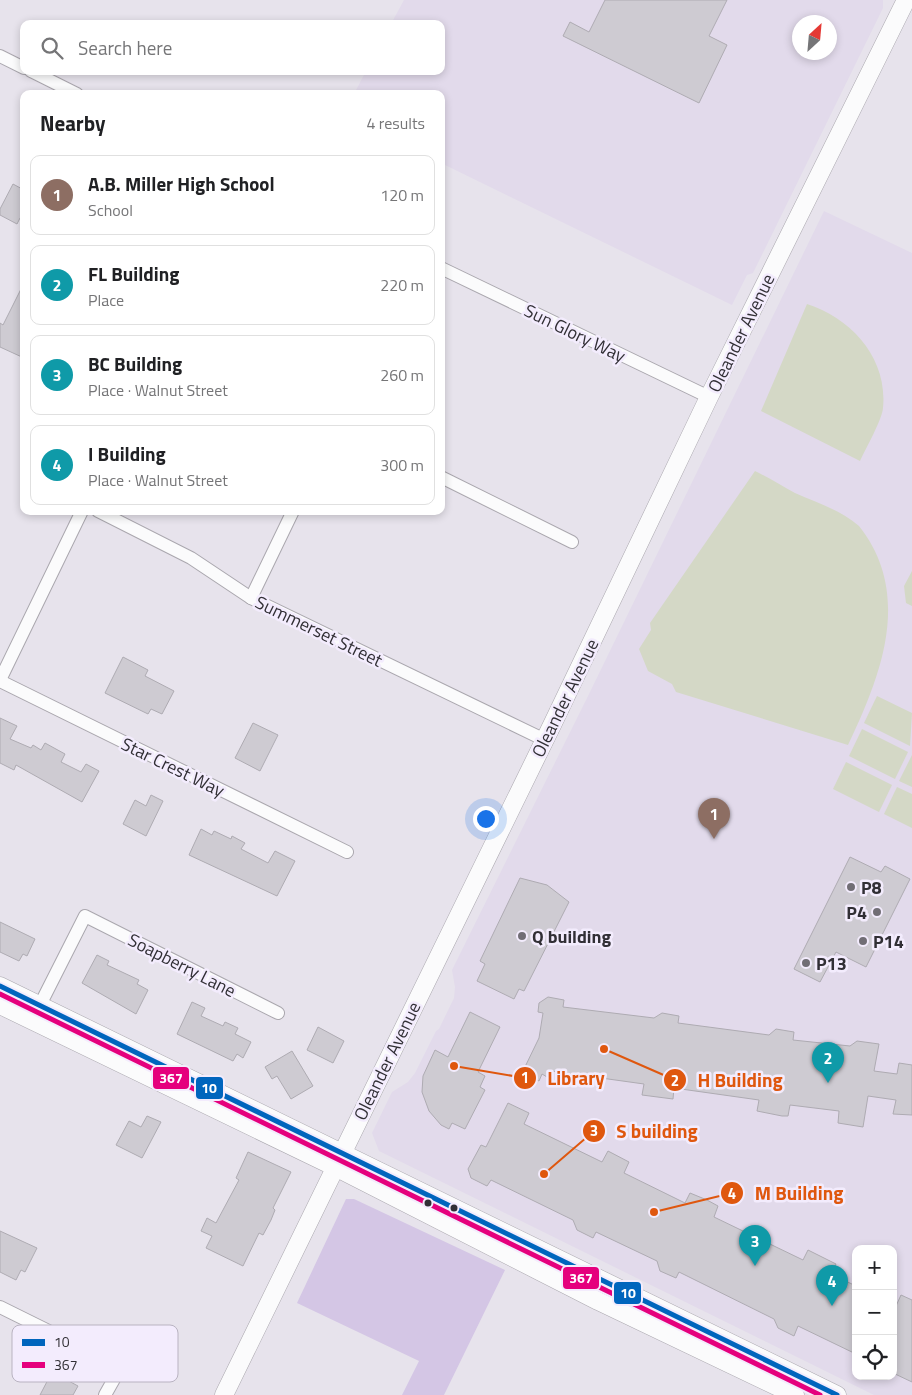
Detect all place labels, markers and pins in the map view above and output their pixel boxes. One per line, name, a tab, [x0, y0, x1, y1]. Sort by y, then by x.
pin: 1	[698, 798, 730, 839]
place label: P8	[861, 874, 882, 901]
marker: P8	[845, 881, 857, 893]
place label: P4	[846, 899, 867, 926]
marker: P4	[871, 906, 883, 918]
place label: Q building	[532, 923, 611, 950]
place label: P14	[873, 928, 904, 955]
marker: Q building	[516, 930, 528, 942]
marker: P14	[857, 935, 869, 947]
place label: P13	[816, 950, 847, 977]
marker: P13	[800, 957, 812, 969]
pin: 2	[812, 1042, 844, 1083]
callout: Library	[512, 1061, 615, 1095]
callout: H Building	[662, 1063, 792, 1097]
callout: S building	[581, 1114, 708, 1148]
callout: M Building	[720, 1176, 853, 1210]
unlabelled marker	[423, 1198, 433, 1208]
unlabelled marker	[449, 1203, 459, 1213]
pin: 3	[739, 1225, 771, 1266]
pin: 4	[816, 1265, 848, 1306]

